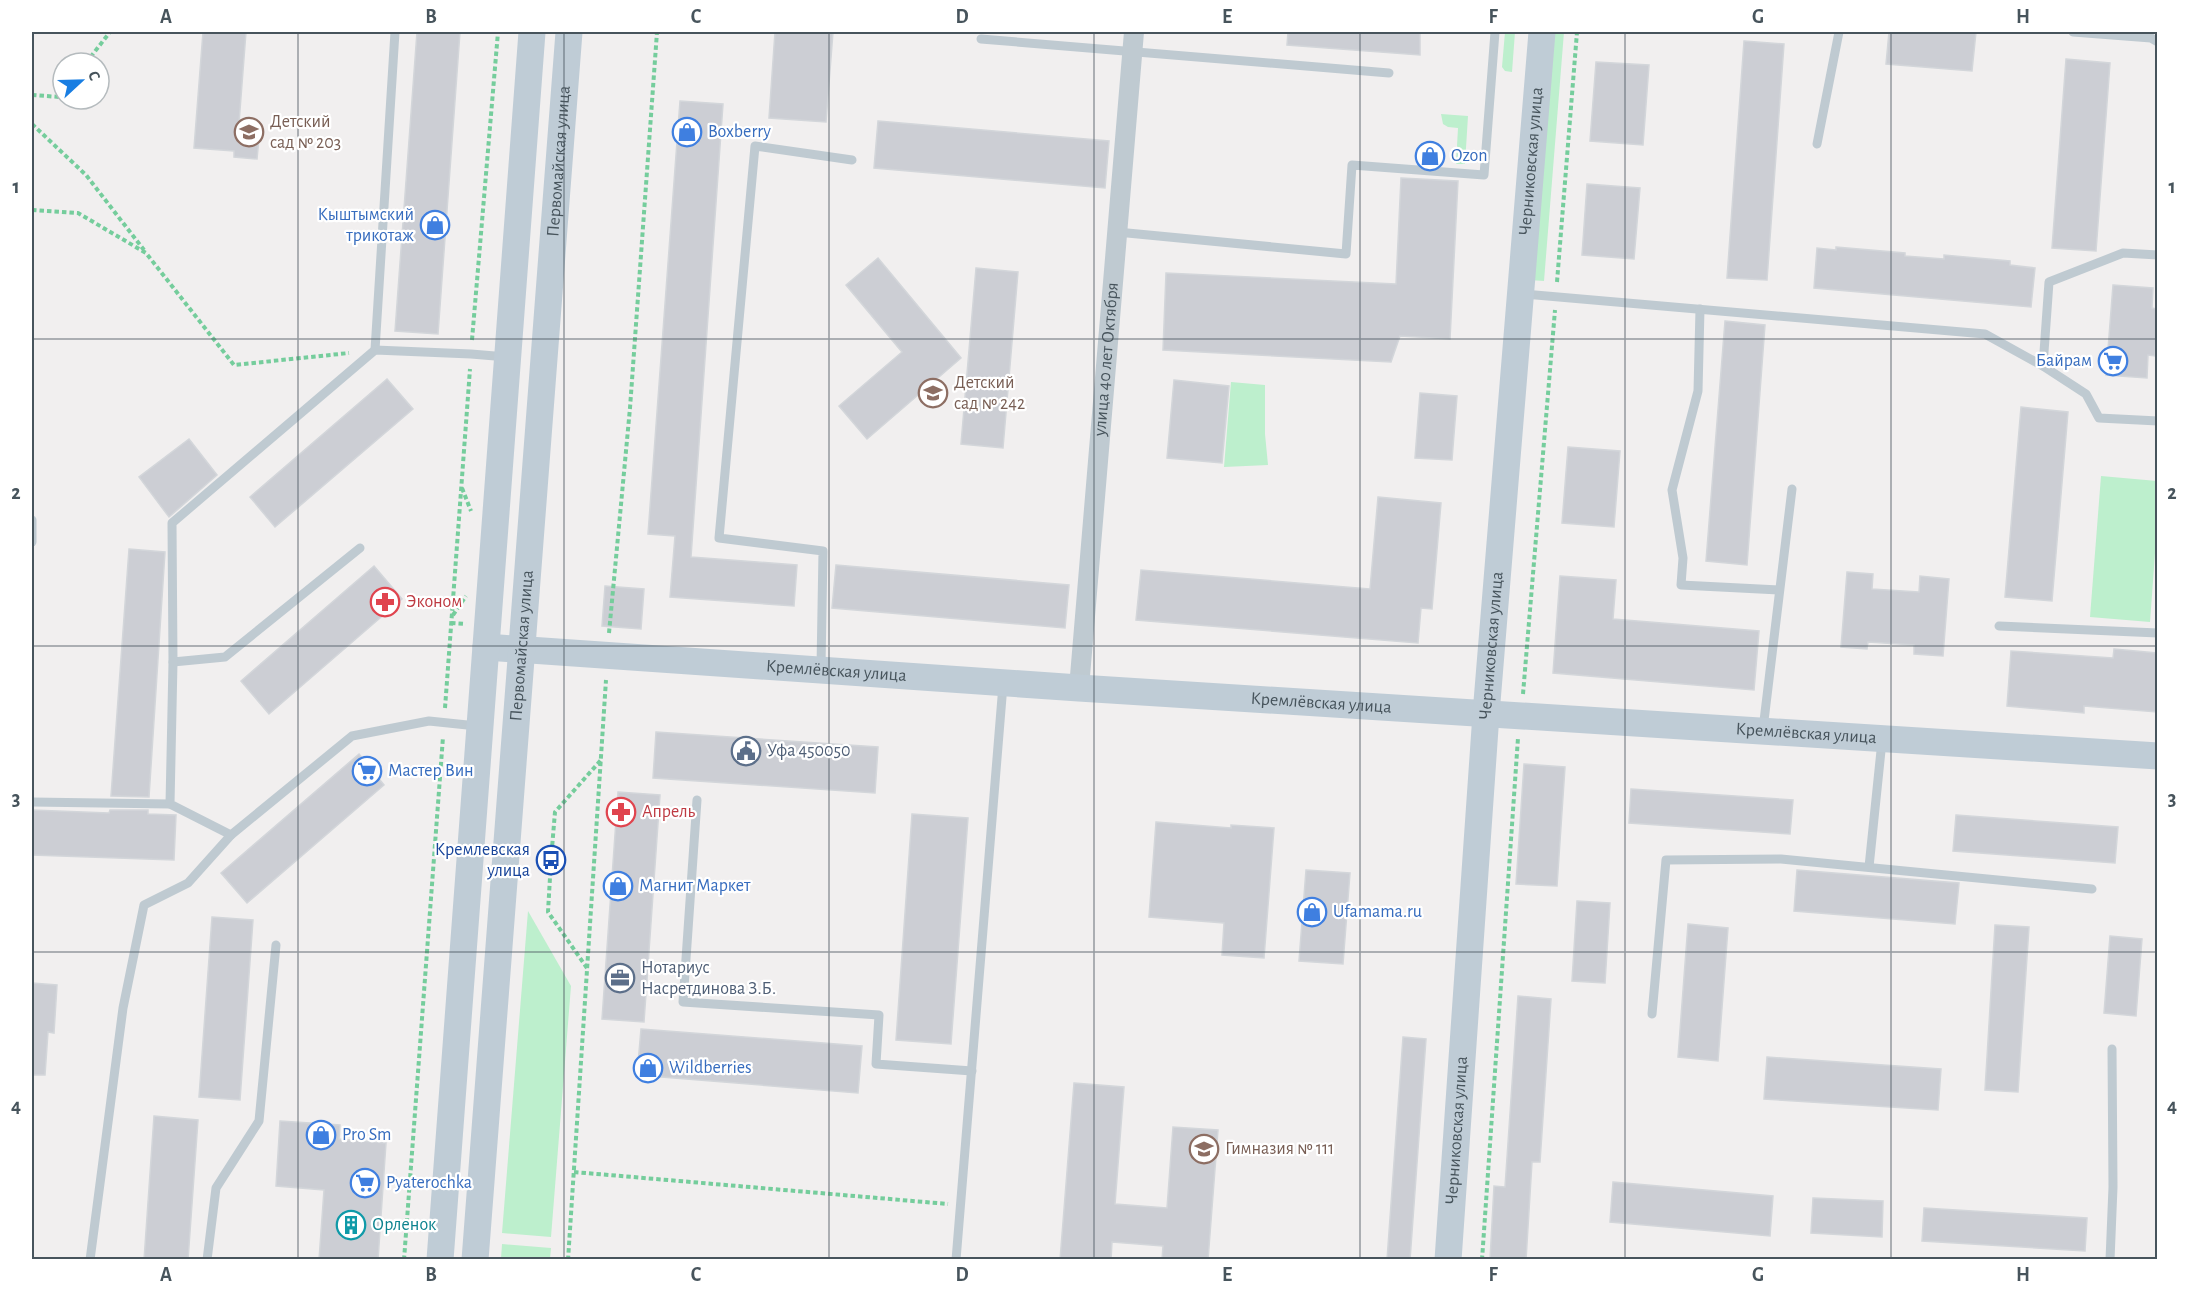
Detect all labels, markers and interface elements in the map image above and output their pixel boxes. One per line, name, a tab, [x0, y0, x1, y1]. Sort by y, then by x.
text: A	[160, 7, 172, 27]
text: B	[425, 7, 437, 27]
text: C	[691, 7, 702, 27]
text: D	[955, 7, 969, 27]
text: E	[1222, 7, 1232, 27]
text: F	[1488, 7, 1498, 27]
text: G	[1752, 7, 1764, 27]
text: H	[2016, 7, 2030, 27]
north arrow	[51, 51, 111, 111]
text: С	[85, 69, 103, 83]
street label: Первомайская улица	[544, 85, 574, 238]
street label: Черниковская улица	[1516, 86, 1546, 236]
place label: Детский сад № 203	[270, 113, 341, 152]
school or university icon: Детский сад № 203	[233, 116, 265, 148]
shop icon: Boxberry	[671, 116, 703, 148]
place label: Boxberry	[708, 123, 771, 141]
shop icon: Ozon	[1414, 140, 1446, 172]
place label: Ozon	[1451, 147, 1488, 165]
text: 1	[12, 177, 20, 197]
text: 1	[2168, 177, 2176, 197]
place label: Кыштымский трикотаж	[318, 206, 414, 245]
shop icon: Кыштымский трикотаж	[419, 209, 451, 241]
street label: улица 40 лет Октября	[1091, 282, 1122, 438]
supermarket icon: Байрам	[2097, 345, 2129, 377]
place label: Байрам	[2036, 352, 2092, 370]
place label: Детский сад № 242	[954, 374, 1025, 413]
school or university icon: Детский сад № 242	[917, 377, 949, 409]
text: 2	[11, 483, 21, 503]
text: 2	[2167, 483, 2177, 503]
street label: Первомайская улица	[507, 569, 537, 722]
street label: Черниковская улица	[1477, 571, 1507, 720]
pharmacy icon: Эконом	[369, 586, 401, 618]
place label: Эконом	[406, 593, 462, 611]
street label: Кремлёвская улица	[765, 657, 907, 685]
street label: Кремлёвская улица	[1250, 690, 1392, 717]
street label: Кремлёвская улица	[1735, 720, 1877, 747]
public building icon: Уфа 450050	[730, 735, 762, 767]
place label: Уфа 450050	[767, 742, 851, 760]
supermarket icon: Мастер Вин	[351, 755, 383, 787]
place label: Мастер Вин	[388, 762, 474, 780]
text: 3	[12, 789, 20, 809]
text: 3	[2168, 789, 2176, 809]
pharmacy icon: Апрель	[605, 796, 637, 828]
place label: Апрель	[642, 803, 695, 821]
place label: Кремлевская улица	[435, 841, 530, 880]
bus stop icon: Кремлевская улица	[535, 844, 567, 876]
shop icon: Магнит Маркет	[602, 870, 634, 902]
place label: Магнит Маркет	[639, 877, 751, 895]
shop icon: Ufamama.ru	[1296, 896, 1328, 928]
place label: Ufamama.ru	[1333, 903, 1422, 921]
place label: Нотариус Насретдинова З.Б.	[641, 959, 776, 998]
office icon: Нотариус Насретдинова З.Б.	[604, 962, 636, 994]
shop icon: Wildberries	[632, 1052, 664, 1084]
street label: Черниковская улица	[1443, 1056, 1471, 1205]
place label: Wildberries	[669, 1059, 752, 1077]
text: 4	[11, 1096, 21, 1116]
text: 4	[2167, 1096, 2177, 1116]
shop icon: Pro Sm	[305, 1119, 337, 1151]
place label: Pro Sm	[342, 1126, 391, 1144]
school or university icon: Гимназия № 111	[1188, 1133, 1220, 1165]
place label: Гимназия № 111	[1225, 1140, 1334, 1158]
supermarket icon: Pyaterochka	[349, 1167, 381, 1199]
place label: Pyaterochka	[386, 1174, 472, 1192]
building icon: Орленок	[335, 1209, 367, 1241]
place label: Орленок	[372, 1216, 437, 1234]
text: A	[160, 1265, 172, 1285]
text: B	[425, 1265, 437, 1285]
text: C	[691, 1265, 702, 1285]
text: D	[955, 1265, 969, 1285]
text: E	[1222, 1265, 1232, 1285]
text: F	[1488, 1265, 1498, 1285]
text: G	[1752, 1265, 1764, 1285]
text: H	[2016, 1265, 2030, 1285]

